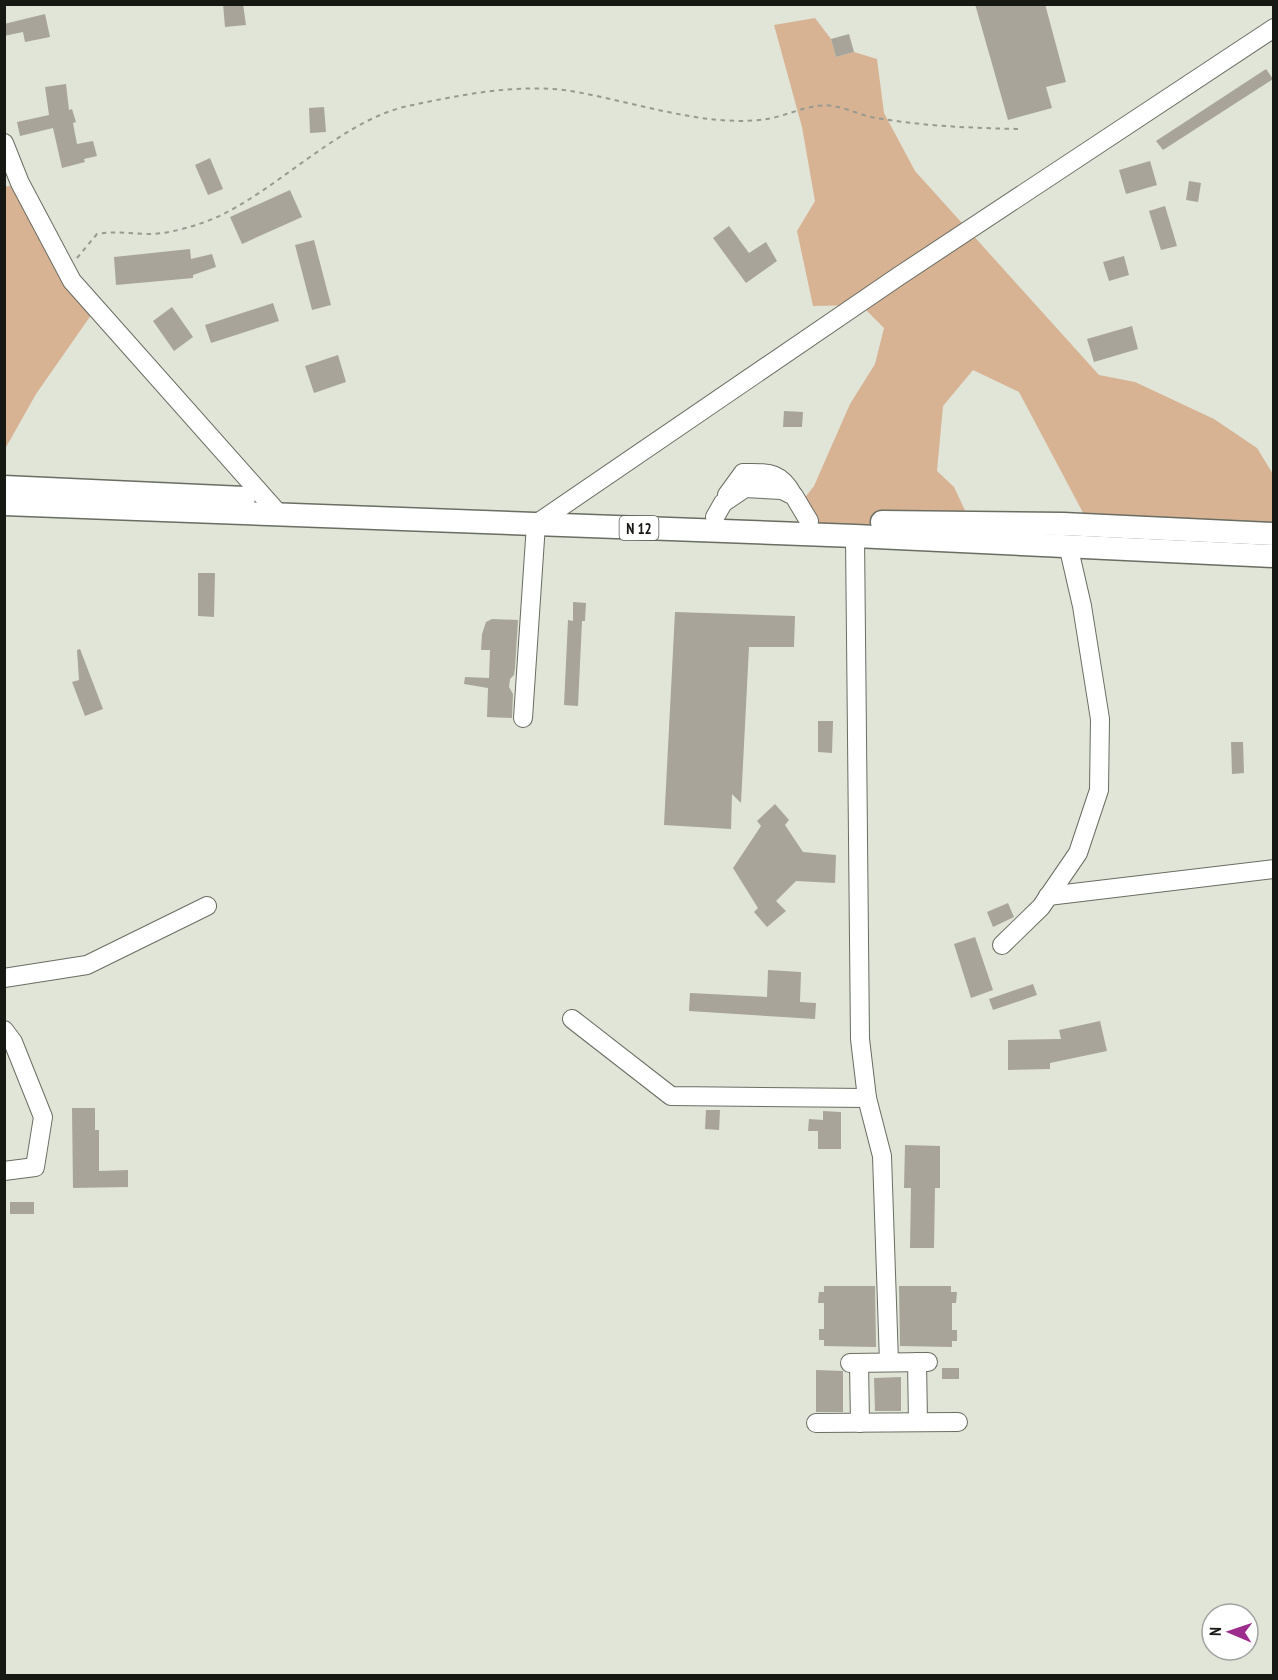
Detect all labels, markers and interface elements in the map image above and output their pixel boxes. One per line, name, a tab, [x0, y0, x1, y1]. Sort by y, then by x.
road number: N 12	[620, 516, 658, 540]
north arrow	[1200, 1602, 1260, 1662]
text: N	[1205, 1627, 1225, 1636]

